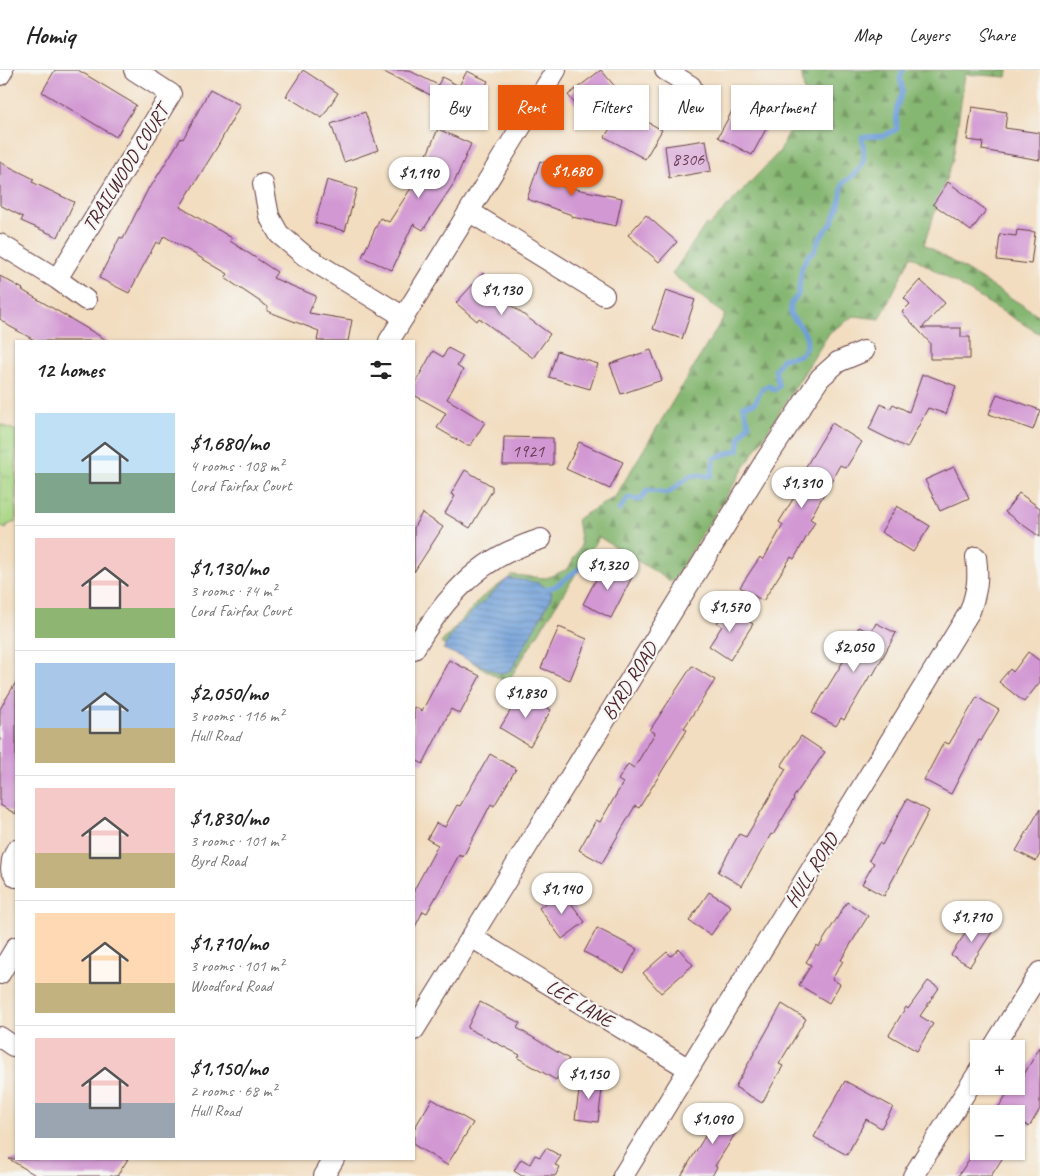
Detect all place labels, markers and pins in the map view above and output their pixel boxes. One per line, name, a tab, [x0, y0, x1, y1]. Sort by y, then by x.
pin: $1,680	[531, 154, 613, 197]
pin: $1,190	[378, 156, 460, 199]
pin: $1,130	[461, 274, 543, 316]
pin: $1,310	[761, 466, 843, 509]
pin: $1,320	[567, 548, 649, 591]
pin: $1,570	[689, 590, 771, 633]
pin: $2,050	[813, 630, 895, 673]
pin: $1,830	[485, 676, 567, 719]
pin: $1,140	[521, 872, 603, 915]
pin: $1,710	[931, 900, 1013, 943]
pin: $1,150	[548, 1058, 630, 1100]
pin: $1,090	[672, 1102, 754, 1145]

